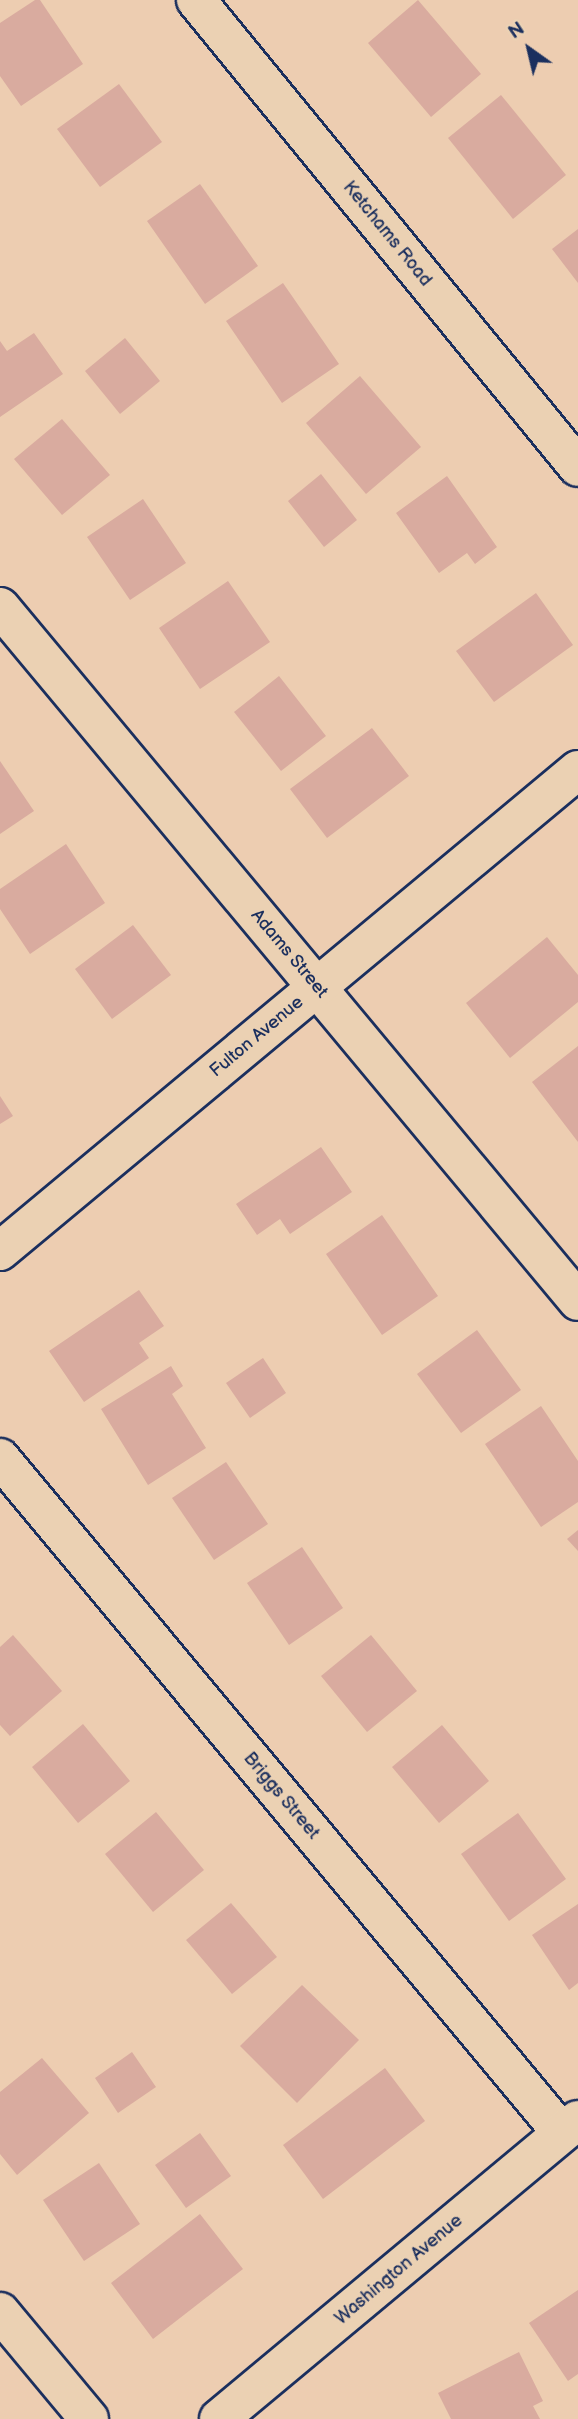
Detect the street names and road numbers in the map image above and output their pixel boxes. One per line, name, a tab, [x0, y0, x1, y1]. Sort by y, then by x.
street label: Ketchams Road	[338, 177, 436, 291]
street label: Adams Street	[246, 905, 332, 1003]
street label: Fulton Avenue	[206, 992, 308, 1082]
street label: Briggs Street	[238, 1748, 324, 1844]
street label: Washington Avenue	[331, 2210, 467, 2330]

